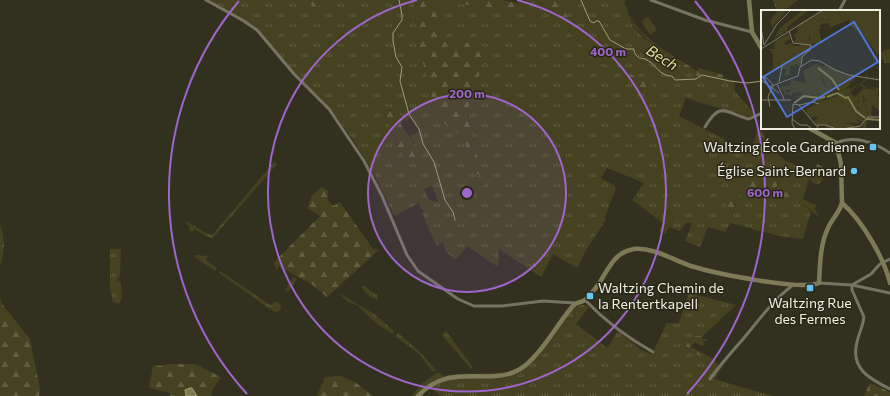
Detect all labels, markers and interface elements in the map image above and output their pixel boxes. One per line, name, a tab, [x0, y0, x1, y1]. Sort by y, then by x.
inset map	[761, 10, 880, 129]
water label: Bech	[644, 41, 682, 74]
text: 400 m	[590, 44, 626, 58]
text: 200 m	[449, 86, 485, 100]
place label: Waltzing École Gardienne	[703, 138, 865, 155]
marker: Waltzing École Gardienne	[868, 142, 878, 152]
place label: Église Saint-Bernard	[717, 162, 846, 179]
marker: Église Saint-Bernard	[849, 166, 859, 176]
text: 600 m	[747, 185, 783, 199]
centre of rings	[460, 186, 474, 200]
place label: Waltzing Chemin de la Rentertkapell	[598, 279, 724, 312]
marker: Waltzing Rue des Fermes	[805, 283, 815, 293]
marker: Waltzing Chemin de la Rentertkapell	[585, 291, 595, 301]
place label: Waltzing Rue des Fermes	[768, 294, 852, 327]

